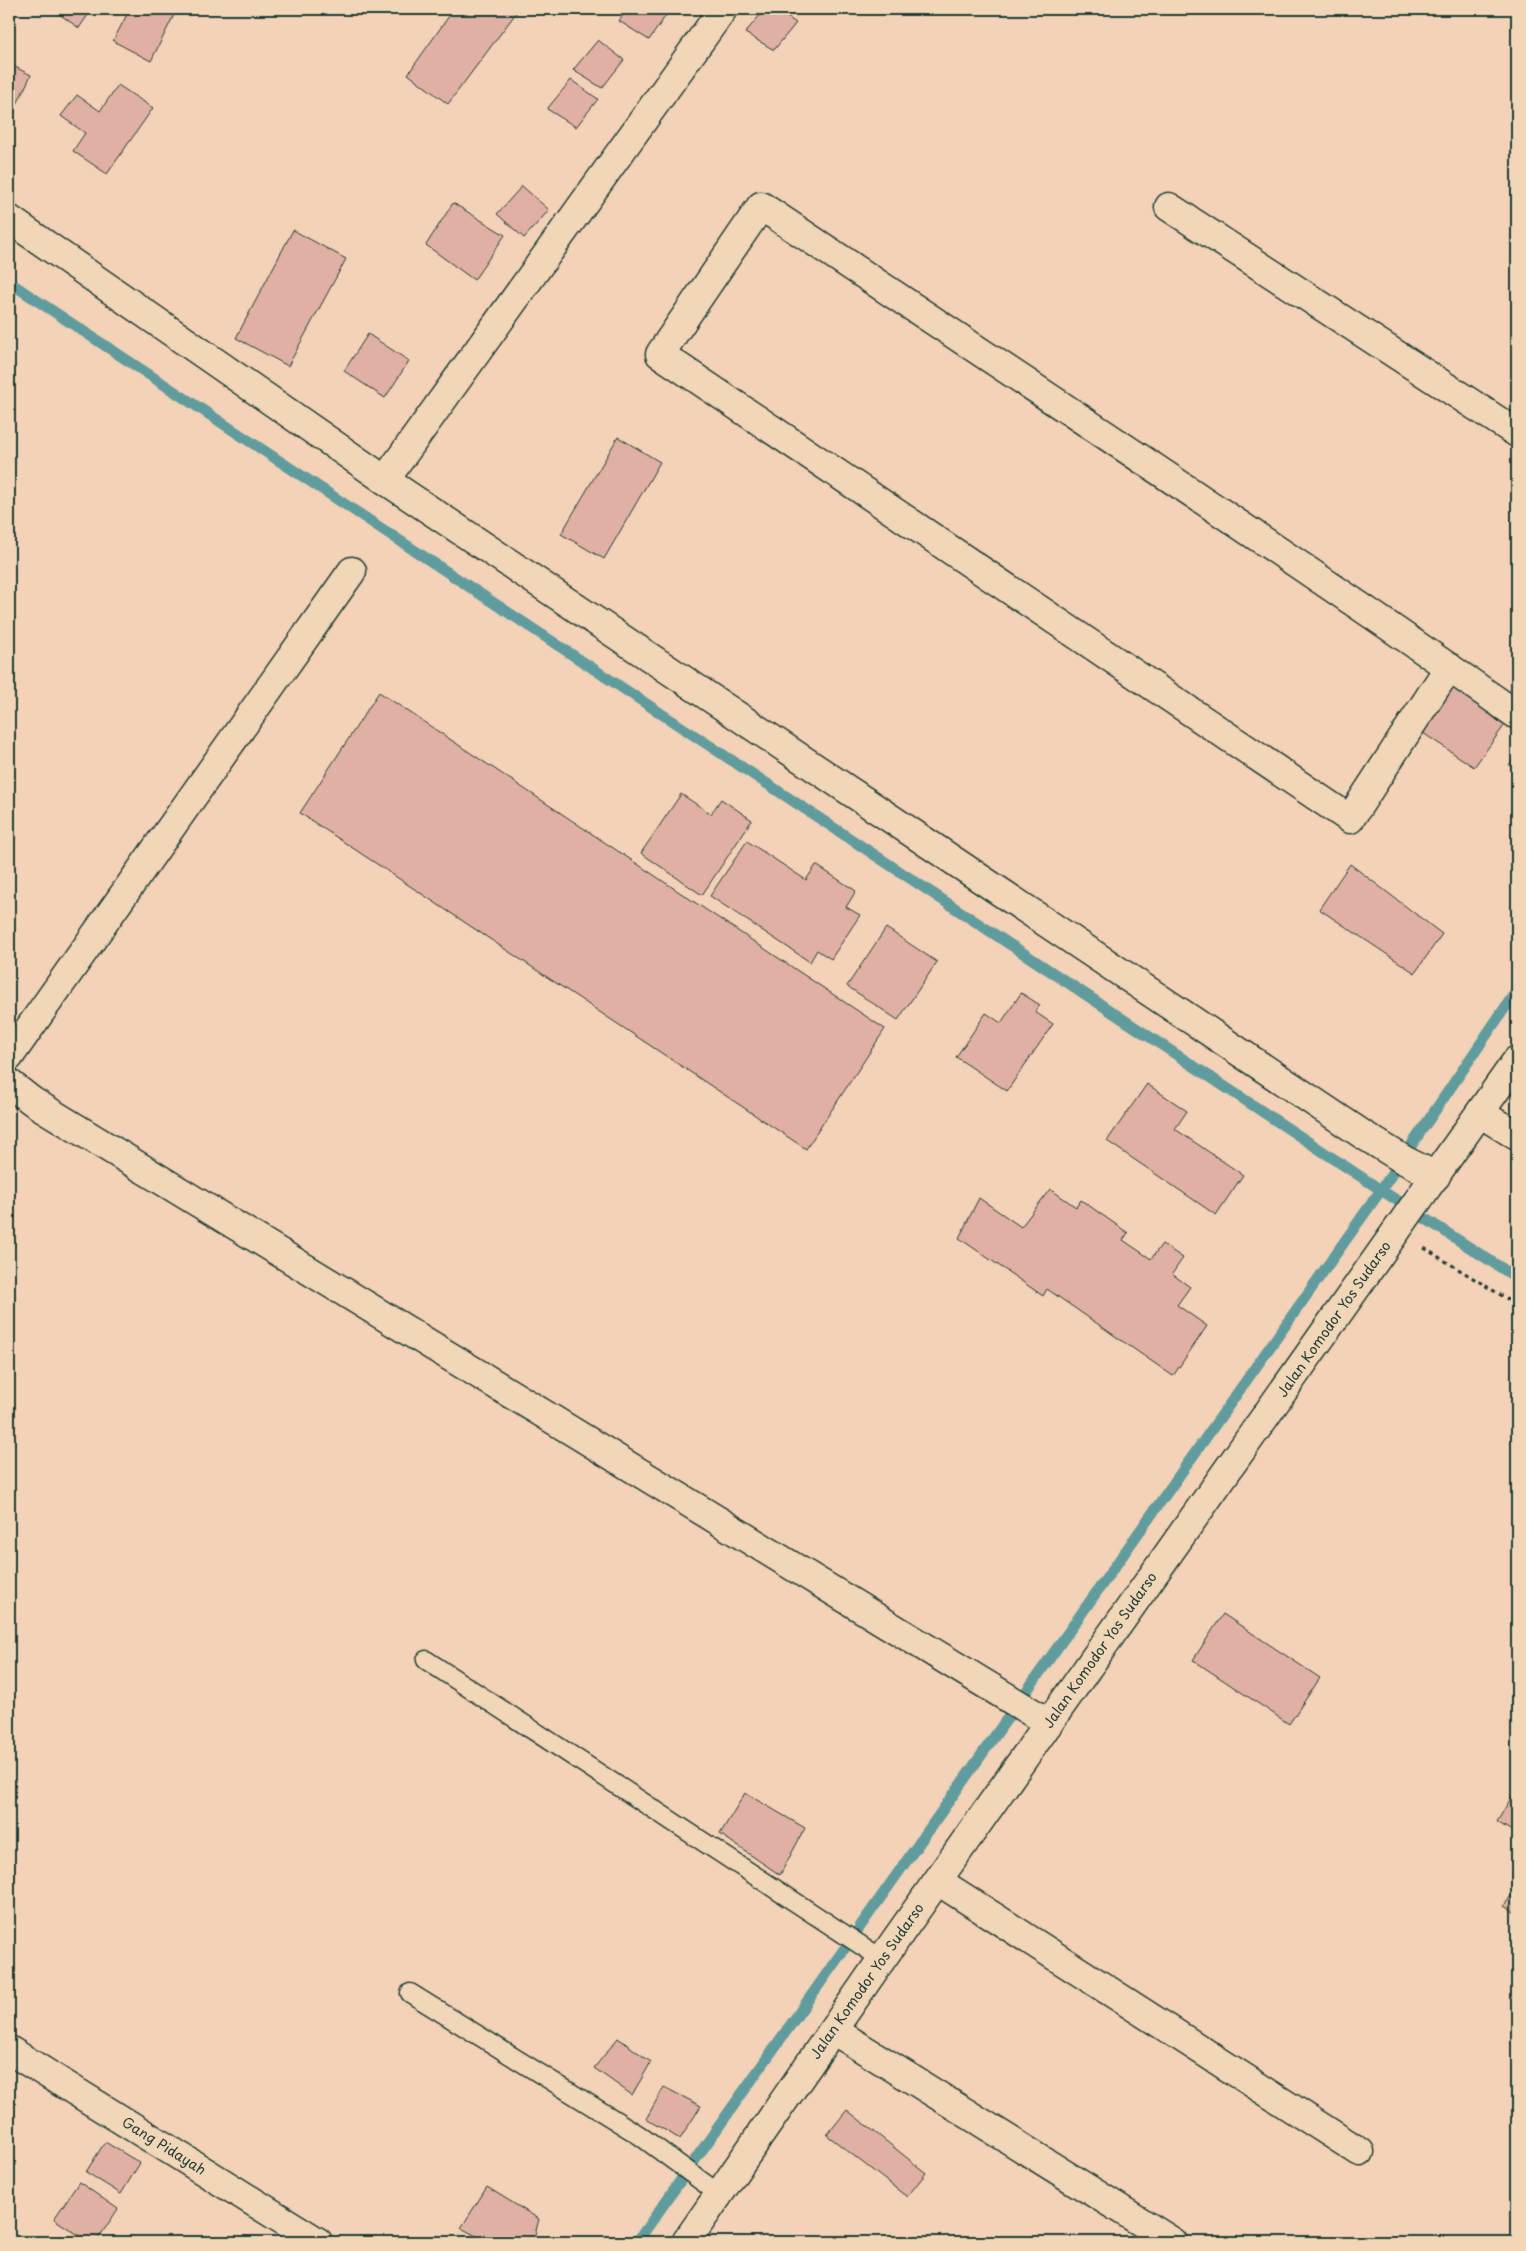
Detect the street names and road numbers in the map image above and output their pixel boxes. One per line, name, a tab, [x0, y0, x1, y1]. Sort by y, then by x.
street label: Jalan Komodor Yos Sudarso	[1272, 1236, 1396, 1401]
street label: Jalan Komodor Yos Sudarso	[1038, 1567, 1162, 1732]
street label: Jalan Komodor Yos Sudarso	[805, 1898, 929, 2063]
street label: Gang Pidayah	[118, 2111, 210, 2180]

